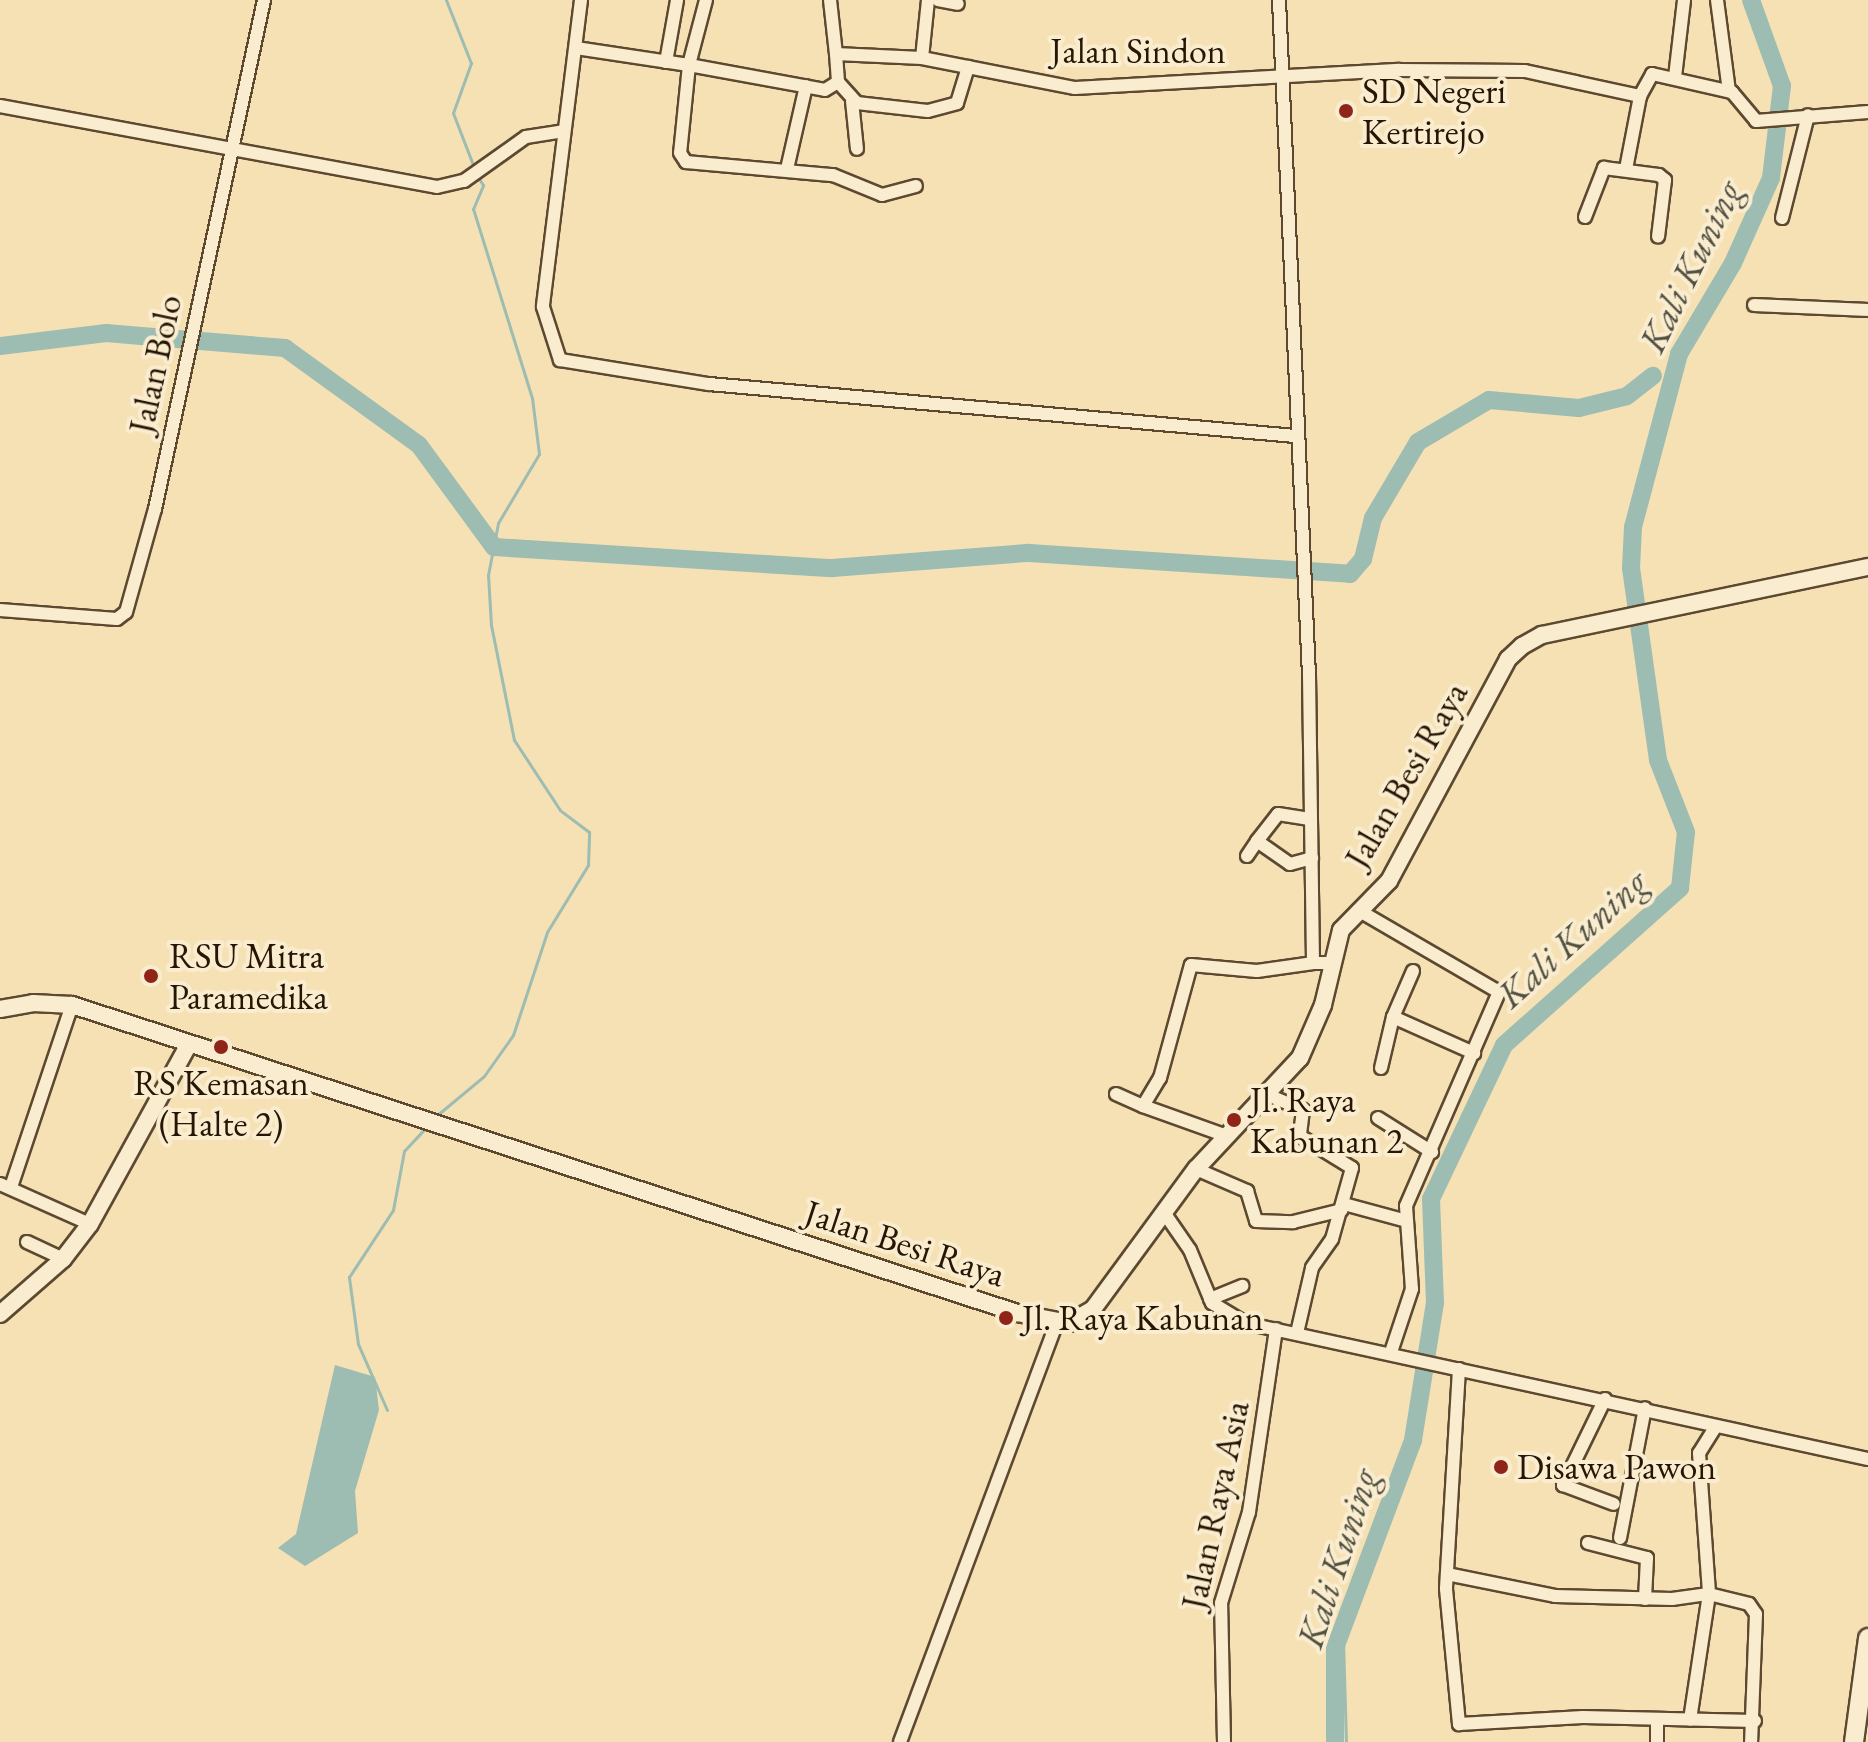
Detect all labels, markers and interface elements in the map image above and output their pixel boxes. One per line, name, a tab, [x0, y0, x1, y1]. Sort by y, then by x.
street label: Jalan Sindon	[1050, 29, 1226, 73]
place label: SD Negeri Kertirejo	[1362, 68, 1506, 153]
marker: SD Negeri Kertirejo	[1337, 102, 1355, 120]
water label: Kali Kuning	[1629, 172, 1751, 360]
street label: Jalan Bolo	[119, 291, 191, 437]
street label: Jalan Besi Raya	[1335, 674, 1477, 876]
water label: Kali Kuning	[1488, 859, 1656, 1017]
place label: RSU Mitra Paramedika	[169, 933, 328, 1018]
marker: RSU Mitra Paramedika	[140, 965, 162, 987]
marker: RS Kemasan (Halte 2)	[212, 1038, 230, 1056]
place label: RS Kemasan (Halte 2)	[133, 1060, 309, 1145]
place label: Jl. Raya Kabunan 2	[1250, 1077, 1403, 1162]
marker: Jl. Raya Kabunan 2	[1225, 1111, 1243, 1129]
street label: Jalan Besi Raya	[799, 1190, 1011, 1296]
place label: Jl. Raya Kabunan	[1022, 1296, 1264, 1340]
marker: Jl. Raya Kabunan	[997, 1309, 1015, 1327]
street label: Jalan Raya Asia	[1172, 1397, 1258, 1613]
place label: Disawa Pawon	[1517, 1445, 1716, 1489]
marker: Disawa Pawon	[1492, 1458, 1510, 1476]
water label: Kali Kuning	[1287, 1463, 1387, 1653]

